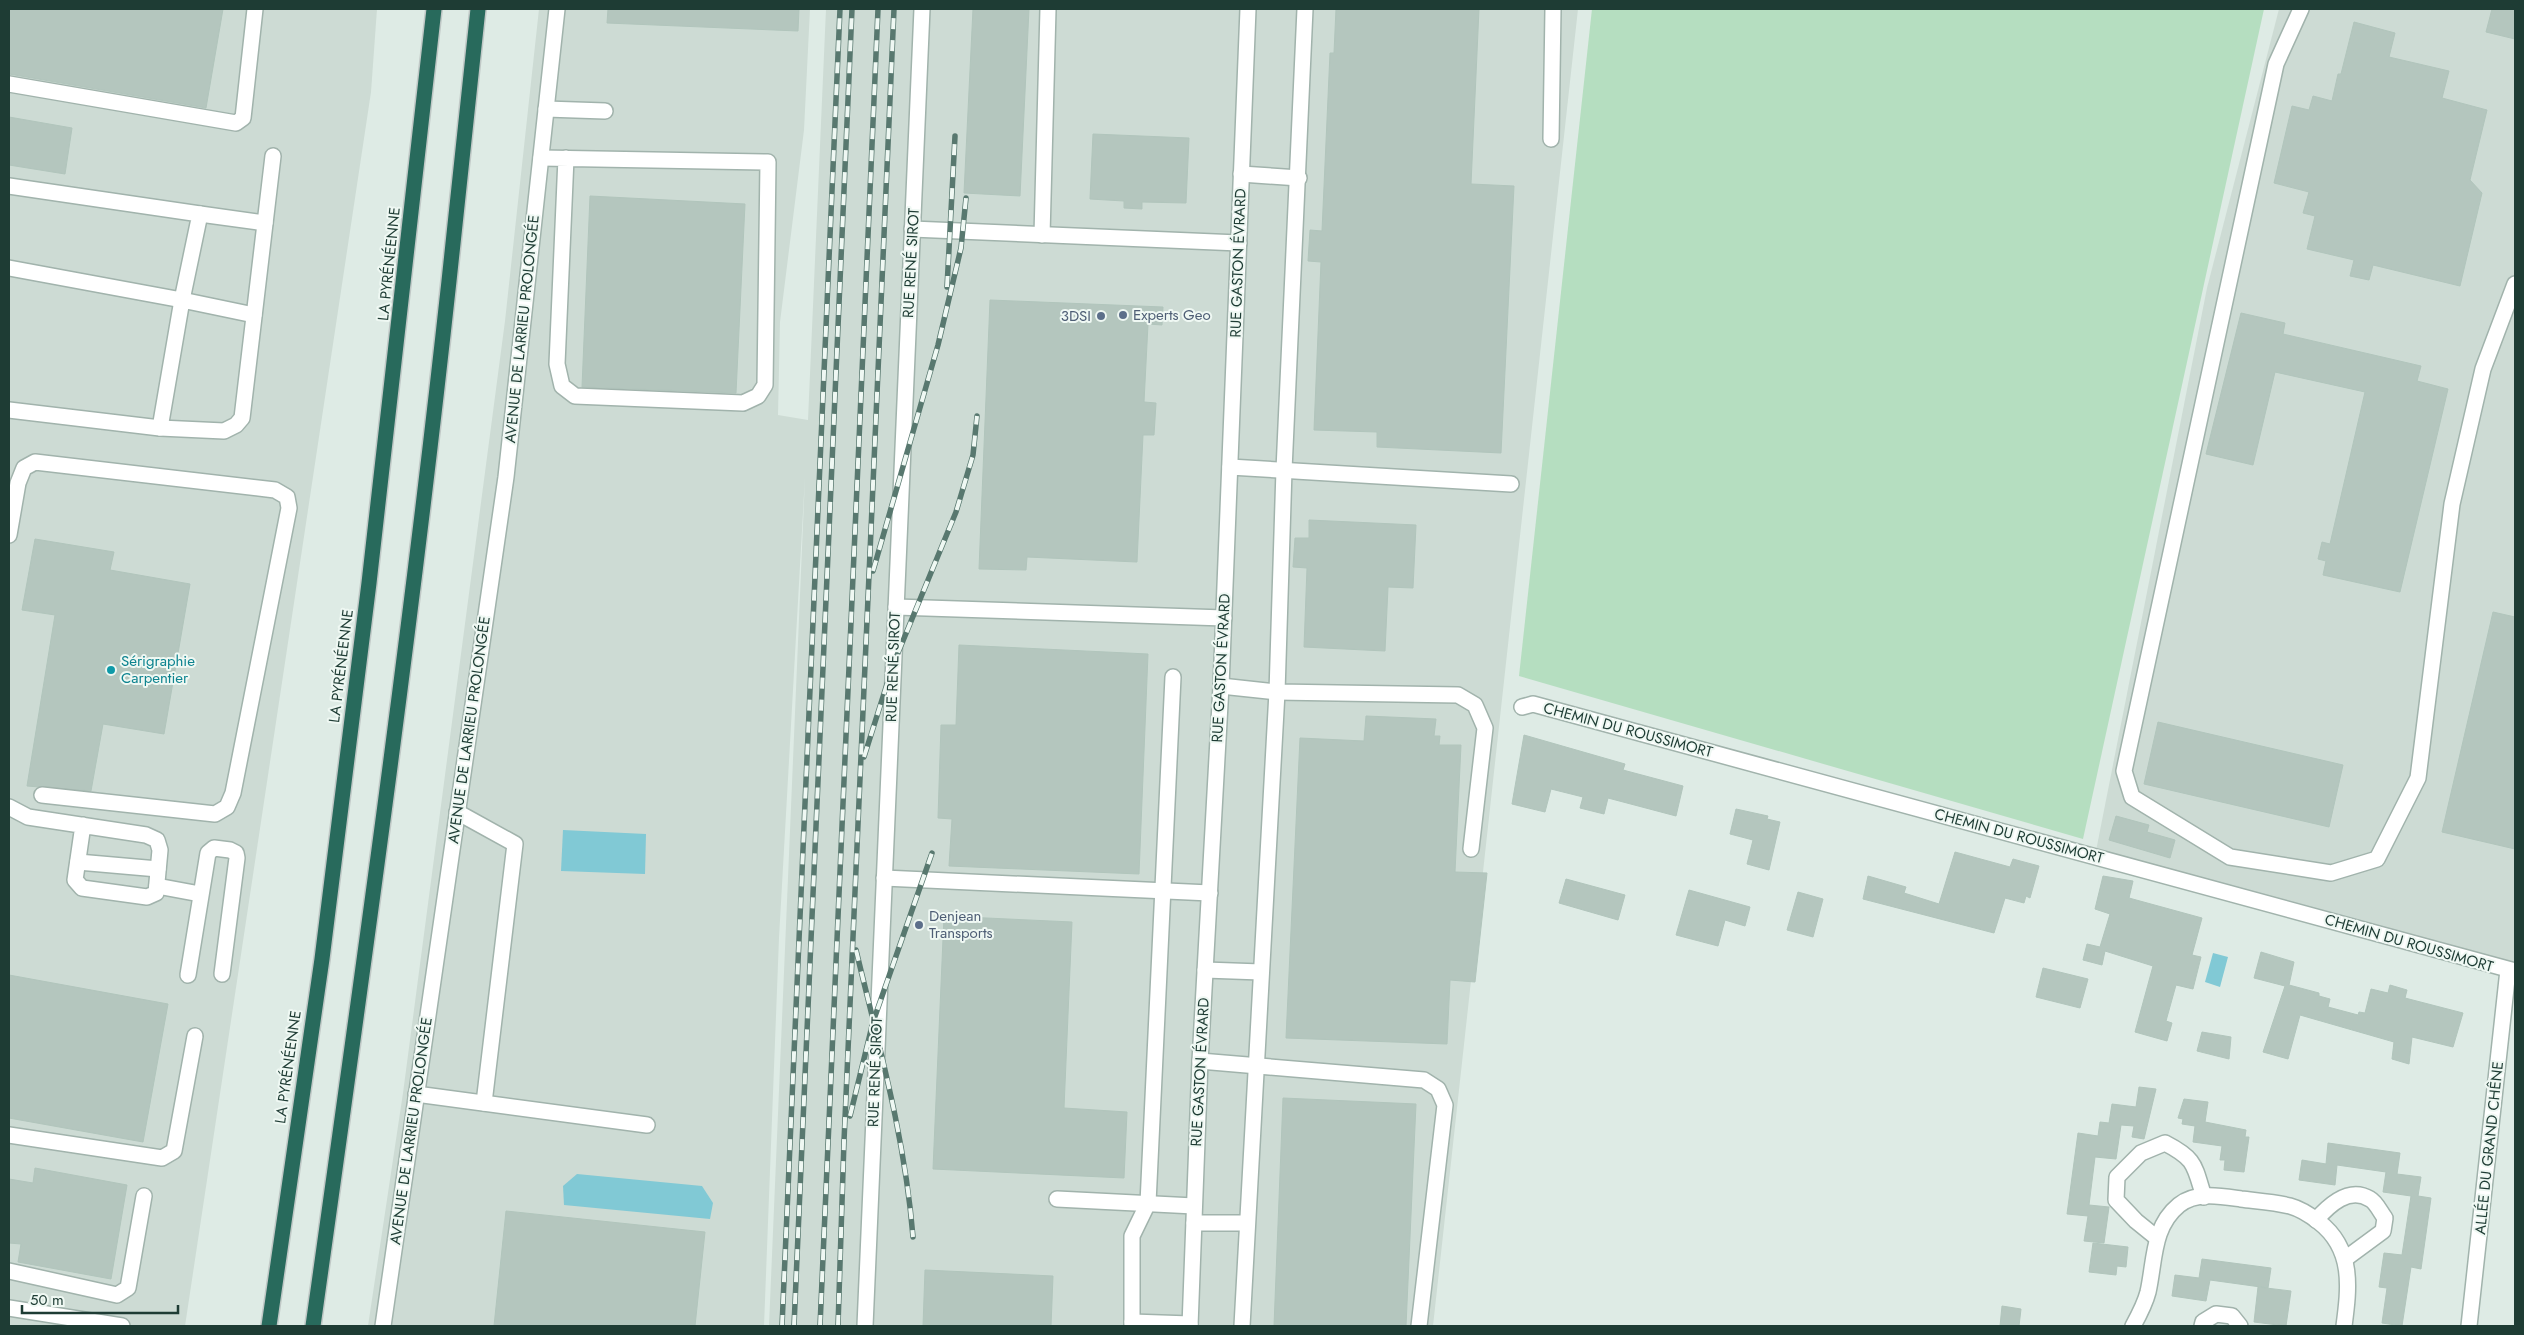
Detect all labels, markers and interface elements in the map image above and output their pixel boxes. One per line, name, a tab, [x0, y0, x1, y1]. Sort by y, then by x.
street label: RUE GASTON ÉVRARD	[1224, 188, 1252, 338]
street label: LA PYRÉNÉENNE	[372, 206, 406, 322]
street label: RUE RENÉ SIROT	[897, 207, 925, 319]
street label: AVENUE DE LARRIEU PROLONGÉE	[499, 214, 545, 444]
place label: Experts Geo	[1133, 304, 1211, 326]
place label: 3DSI	[1061, 305, 1091, 327]
marker: Experts Geo	[1117, 309, 1129, 321]
marker: 3DSI	[1095, 310, 1107, 322]
street label: RUE GASTON ÉVRARD	[1206, 593, 1236, 743]
street label: LA PYRÉNÉENNE	[323, 608, 359, 724]
street label: RUE RENÉ SIROT	[880, 612, 906, 722]
street label: AVENUE DE LARRIEU PROLONGÉE	[442, 615, 496, 845]
place label: Sérigraphie Carpentier	[121, 650, 195, 689]
marker: Sérigraphie Carpentier	[105, 664, 117, 676]
street label: CHEMIN DU ROUSSIMORT	[1541, 697, 1715, 763]
street label: CHEMIN DU ROUSSIMORT	[1932, 803, 2106, 869]
place label: Denjean Transports	[929, 905, 993, 944]
street label: CHEMIN DU ROUSSIMORT	[2322, 908, 2496, 978]
marker: Denjean Transports	[913, 919, 925, 931]
street label: RUE GASTON ÉVRARD	[1185, 997, 1215, 1147]
street label: LA PYRÉNÉENNE	[269, 1009, 307, 1125]
street label: AVENUE DE LARRIEU PROLONGÉE	[384, 1016, 438, 1246]
street label: RUE RENÉ SIROT	[862, 1017, 888, 1127]
street label: ALLÉE DU GRAND CHÊNE	[2469, 1060, 2509, 1236]
scale bar	[22, 1282, 179, 1314]
text: 50 m	[30, 1289, 64, 1311]

